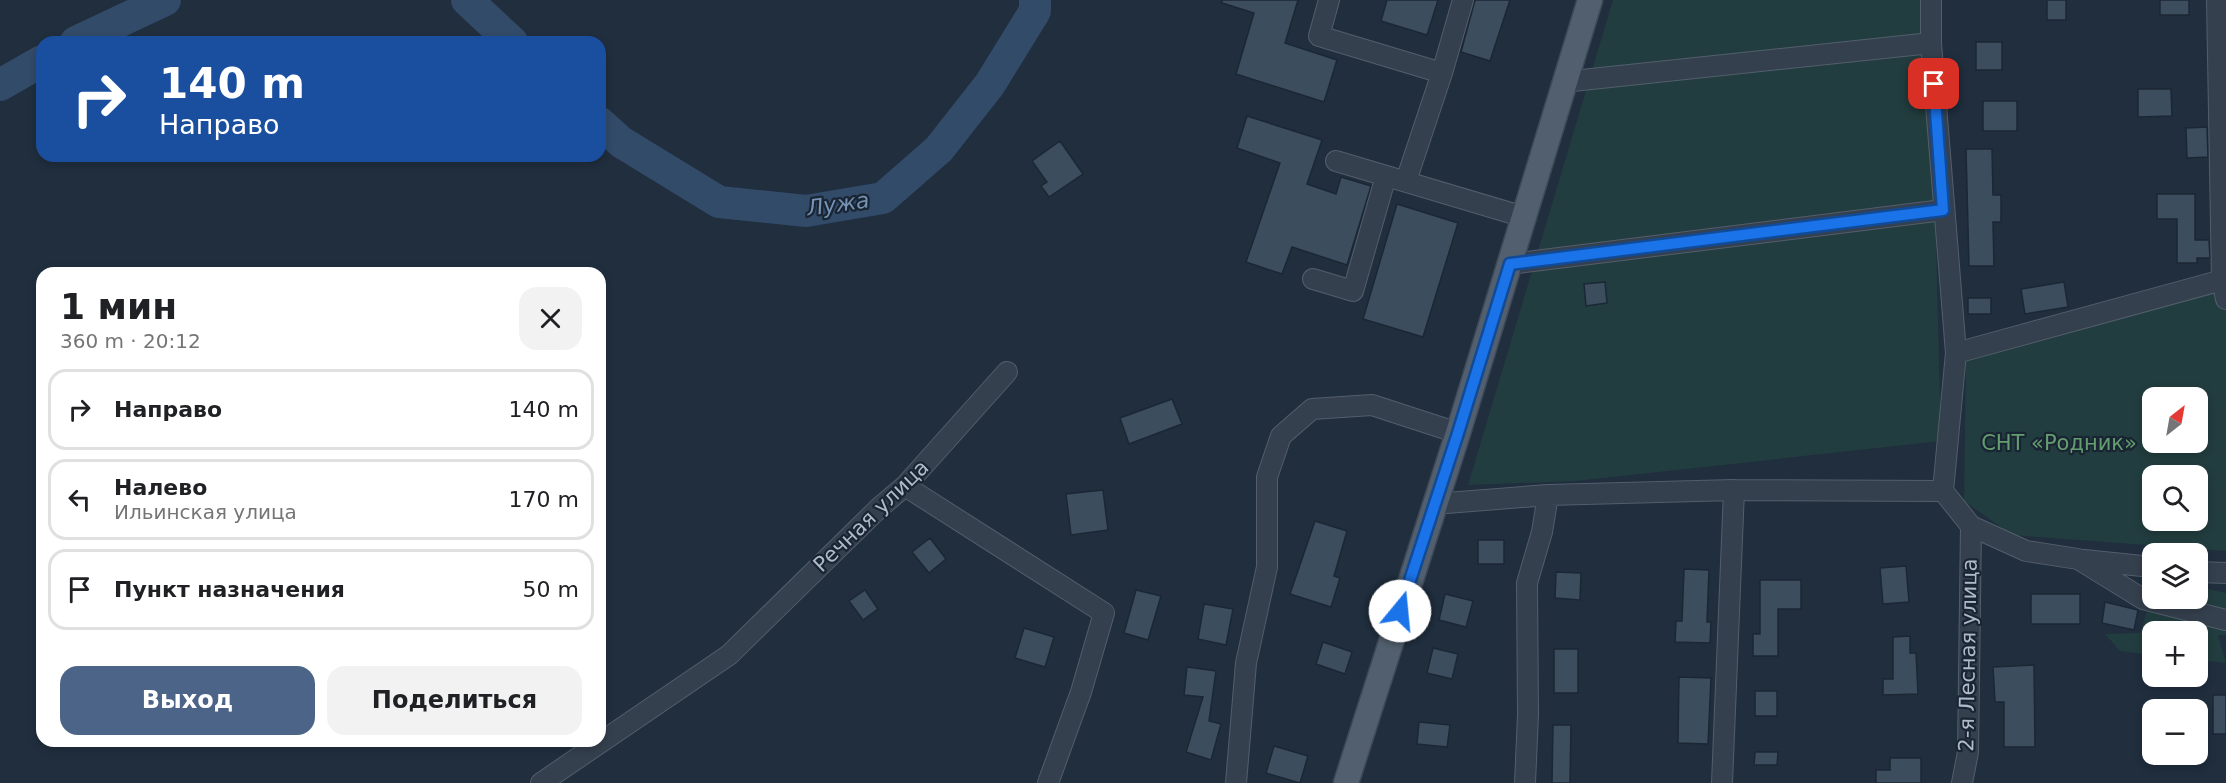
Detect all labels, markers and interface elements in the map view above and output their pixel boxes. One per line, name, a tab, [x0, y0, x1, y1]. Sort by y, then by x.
pin	[1908, 58, 1959, 109]
text: 140 m	[159, 59, 305, 108]
icon: right	[60, 60, 138, 138]
icon: arrive	[1917, 67, 1950, 100]
text: Направо	[159, 109, 280, 140]
water label: Лужа	[804, 187, 871, 221]
text: 1 мин	[60, 286, 177, 327]
button: close	[519, 287, 582, 350]
text: 360 m · 20:12	[60, 329, 201, 353]
north arrow	[2142, 387, 2208, 453]
map controls	[2142, 387, 2208, 765]
icon: right	[63, 393, 96, 426]
text: Направо	[114, 397, 222, 422]
text: 140 m	[509, 397, 579, 422]
park label: СНТ «Родник»	[1981, 431, 2137, 455]
street label: Речная улица	[809, 455, 933, 577]
button: search	[2142, 465, 2208, 531]
text: Налево	[114, 475, 207, 500]
icon: left	[63, 483, 96, 516]
text: 170 m	[509, 487, 579, 512]
text: Ильинская улица	[114, 500, 297, 524]
button: layers	[2142, 543, 2208, 609]
street label: 2-я Лесная улица	[1954, 558, 1982, 752]
icon: arrive	[63, 573, 96, 606]
text: Пункт назначения	[114, 577, 345, 602]
text: 50 m	[523, 577, 579, 602]
position arrow	[1368, 579, 1432, 643]
button: +	[2142, 621, 2208, 687]
button: Выход	[60, 666, 315, 735]
button: Поделиться	[327, 666, 582, 735]
button: −	[2142, 699, 2208, 765]

